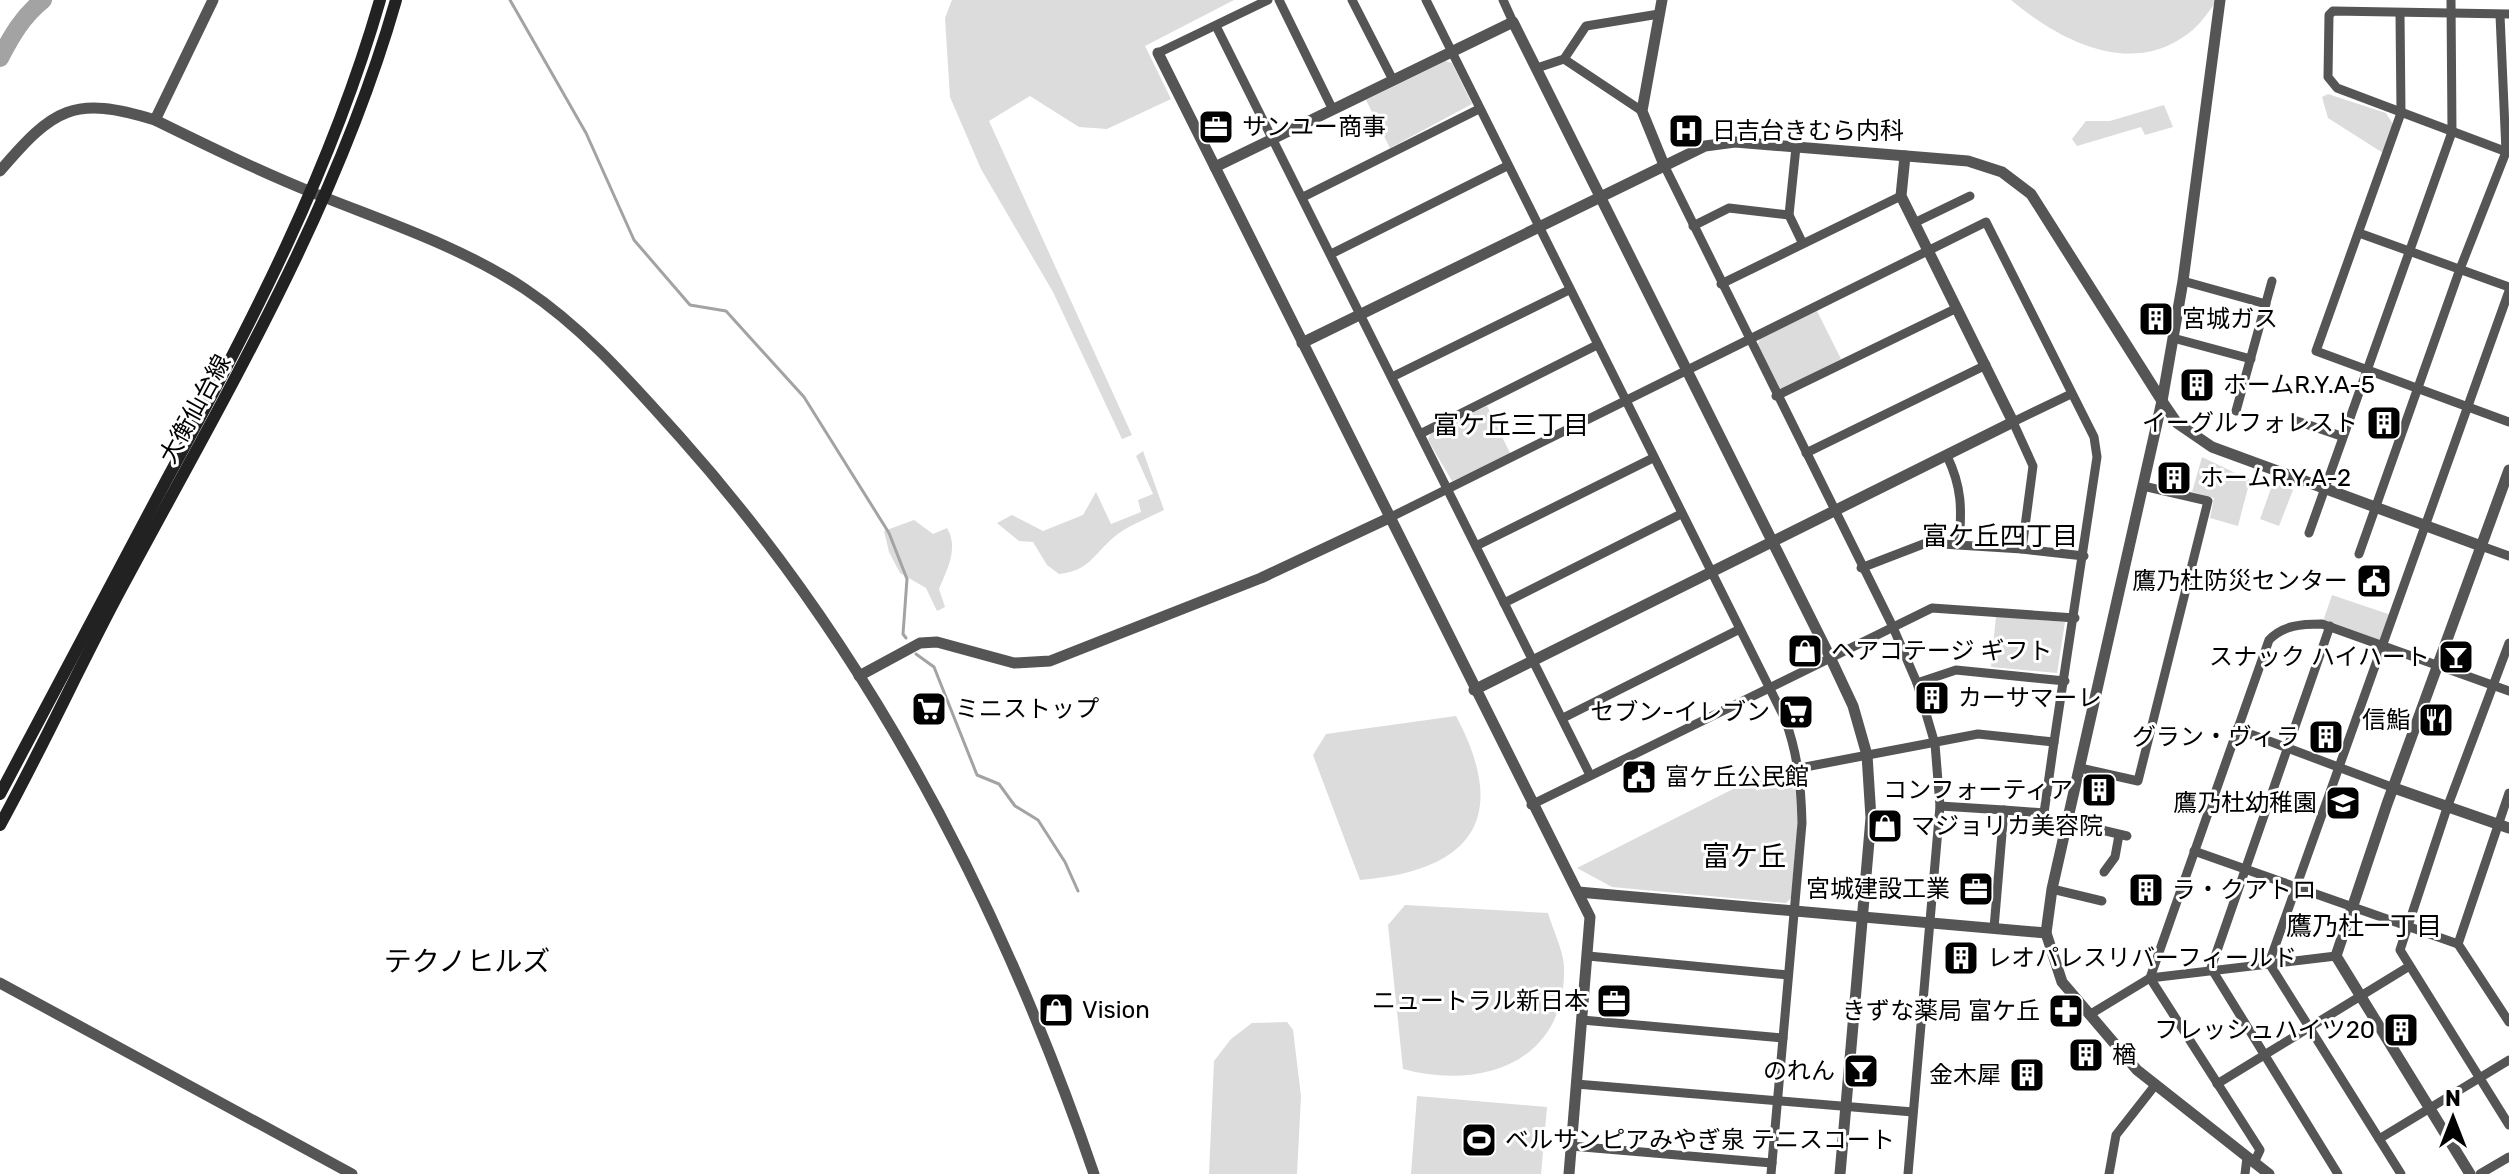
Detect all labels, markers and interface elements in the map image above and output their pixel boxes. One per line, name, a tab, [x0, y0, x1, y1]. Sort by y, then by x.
office icon: サンユー商事	[1197, 108, 1235, 146]
hospital icon: 日吉台きむら内科	[1667, 112, 1705, 150]
place label: サンユー商事	[1242, 113, 1386, 141]
place label: 日吉台きむら内科	[1712, 117, 1904, 145]
building icon: 宮城ガス	[2137, 300, 2175, 338]
place label: 宮城ガス	[2182, 305, 2278, 333]
street label: 大衡仙台線	[154, 350, 236, 468]
building icon: ホームR.Y.A-5	[2178, 366, 2216, 404]
place label: ホームR.Y.A-5	[2223, 371, 2375, 399]
building icon: イーグルフォレスト	[2365, 404, 2403, 442]
place label: イーグルフォレスト	[2142, 409, 2358, 437]
district label: 富ケ丘三丁目	[1433, 410, 1589, 441]
building icon: ホームR.Y.A-2	[2155, 459, 2193, 497]
place label: ホームR.Y.A-2	[2200, 464, 2351, 492]
district label: 富ケ丘四丁目	[1922, 521, 2078, 552]
public building icon: 鷹乃杜防災センター	[2355, 562, 2393, 600]
place label: 鷹乃杜防災センター	[2132, 567, 2348, 595]
shop icon: ヘアコテージ ギフト	[1786, 632, 1824, 670]
place label: ヘアコテージ ギフト	[1831, 637, 2052, 665]
bar icon: スナック ハイハート	[2437, 638, 2475, 676]
place label: スナック ハイハート	[2209, 643, 2430, 671]
building icon: カーサマーレ	[1913, 679, 1951, 717]
place label: カーサマーレ	[1958, 684, 2102, 712]
supermarket icon: ミニストップ	[910, 690, 948, 728]
supermarket icon: セブン-イレブン	[1777, 693, 1815, 731]
place label: ミニストップ	[955, 695, 1099, 723]
place label: セブン-イレブン	[1590, 698, 1770, 726]
restaurant icon: 信鮨	[2417, 701, 2455, 739]
place label: 信鮨	[2362, 706, 2410, 734]
building icon: グラン・ヴィラ	[2307, 718, 2345, 756]
place label: グラン・ヴィラ	[2132, 723, 2300, 751]
public building icon: 富ケ丘公民館	[1620, 758, 1658, 796]
place label: 富ケ丘公民館	[1665, 763, 1809, 791]
building icon: コンフォーティア	[2080, 771, 2118, 809]
place label: コンフォーティア	[1883, 776, 2073, 804]
school or university icon: 鷹乃杜幼稚園	[2324, 784, 2362, 822]
place label: 鷹乃杜幼稚園	[2173, 789, 2317, 817]
shop icon: マジョリカ美容院	[1866, 807, 1904, 845]
place label: マジョリカ美容院	[1911, 812, 2103, 840]
district label: 富ケ丘	[1702, 840, 1786, 873]
office icon: 宮城建設工業	[1957, 870, 1995, 908]
building icon: ラ・クアトロ	[2127, 871, 2165, 909]
place label: 宮城建設工業	[1806, 875, 1950, 903]
place label: ラ・クアトロ	[2172, 876, 2316, 904]
district label: 鷹乃杜一丁目	[2286, 911, 2442, 942]
building icon: レオパレスリバーフィールド	[1942, 939, 1980, 977]
place label: レオパレスリバーフィールド	[1987, 944, 2297, 972]
district label: テクノヒルズ	[384, 945, 550, 978]
office icon: ニュートラル新日本	[1595, 982, 1633, 1020]
place label: ニュートラル新日本	[1372, 987, 1588, 1015]
shop icon: Vision	[1037, 991, 1075, 1029]
pharmacy icon: きずな薬局 富ケ丘	[2047, 992, 2085, 1030]
place label: Vision	[1082, 996, 1150, 1024]
place label: きずな薬局 富ケ丘	[1842, 997, 2040, 1025]
building icon: フレッシュハイツ20	[2382, 1011, 2420, 1049]
place label: フレッシュハイツ20	[2154, 1016, 2375, 1044]
building icon: 楢	[2067, 1036, 2105, 1074]
place label: 楢	[2112, 1041, 2136, 1069]
bar icon: のれん	[1842, 1052, 1880, 1090]
building icon: 金木犀	[2008, 1056, 2046, 1094]
place label: のれん	[1763, 1057, 1835, 1085]
place label: 金木犀	[1929, 1061, 2001, 1089]
north arrow	[2413, 1078, 2493, 1158]
text: N	[2445, 1085, 2461, 1112]
sports icon: ベルサンピアみやぎ泉 テニスコート	[1460, 1121, 1498, 1159]
place label: ベルサンピアみやぎ泉 テニスコート	[1505, 1126, 1895, 1154]

